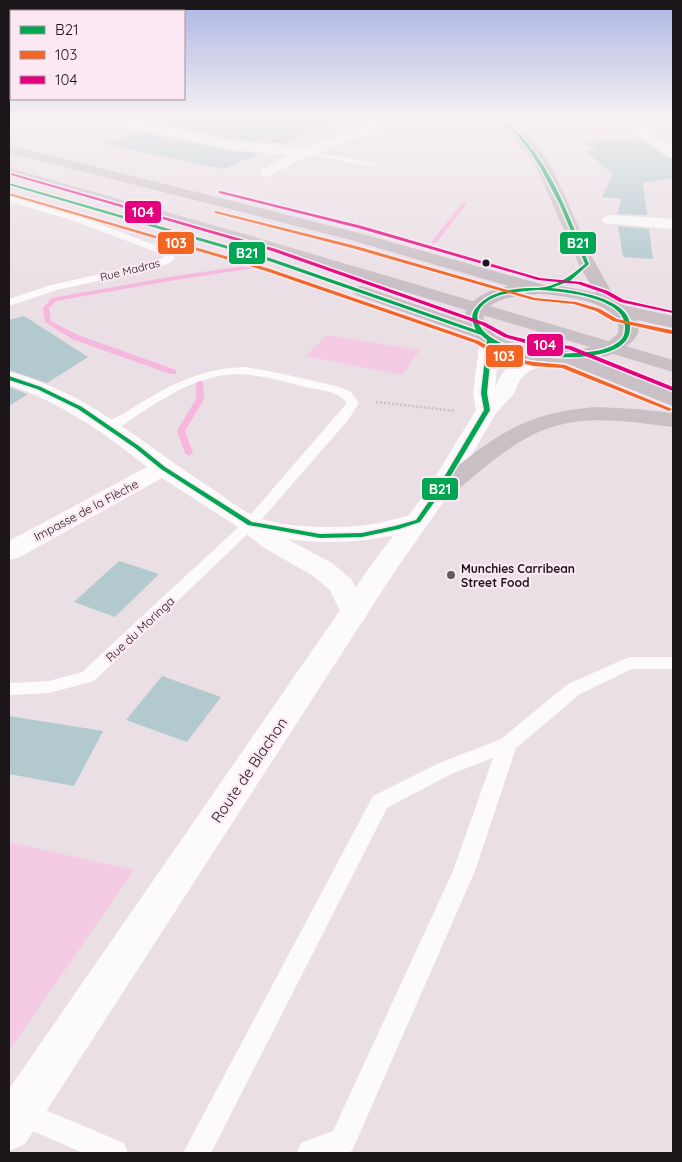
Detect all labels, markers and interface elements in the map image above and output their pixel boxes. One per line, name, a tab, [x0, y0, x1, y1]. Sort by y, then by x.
legend	[10, 10, 185, 100]
text: B21	[55, 20, 79, 39]
text: 103	[55, 45, 77, 64]
text: 104	[55, 70, 77, 89]
line badge: 104	[124, 200, 162, 224]
text: 104	[132, 203, 154, 221]
line badge: 103	[157, 231, 195, 255]
line badge: B21	[559, 231, 597, 255]
text: 103	[165, 234, 187, 252]
text: B21	[567, 234, 589, 252]
line badge: B21	[228, 241, 266, 265]
text: B21	[236, 244, 258, 262]
street label: Rue Madras	[99, 256, 161, 284]
unlabelled marker	[481, 258, 491, 268]
line badge: 104	[526, 333, 564, 357]
text: 104	[534, 336, 556, 354]
line badge: 103	[485, 344, 524, 368]
text: 103	[493, 347, 515, 365]
street label: Impasse de la Flèche	[31, 476, 141, 544]
line badge: B21	[421, 477, 459, 501]
text: B21	[429, 480, 451, 498]
place label: Munchies Carribean Street Food	[461, 561, 575, 590]
marker: Munchies Carribean Street Food	[445, 569, 457, 581]
street label: Rue du Moringa	[103, 593, 177, 665]
street label: Route de Blachon	[207, 714, 291, 826]

